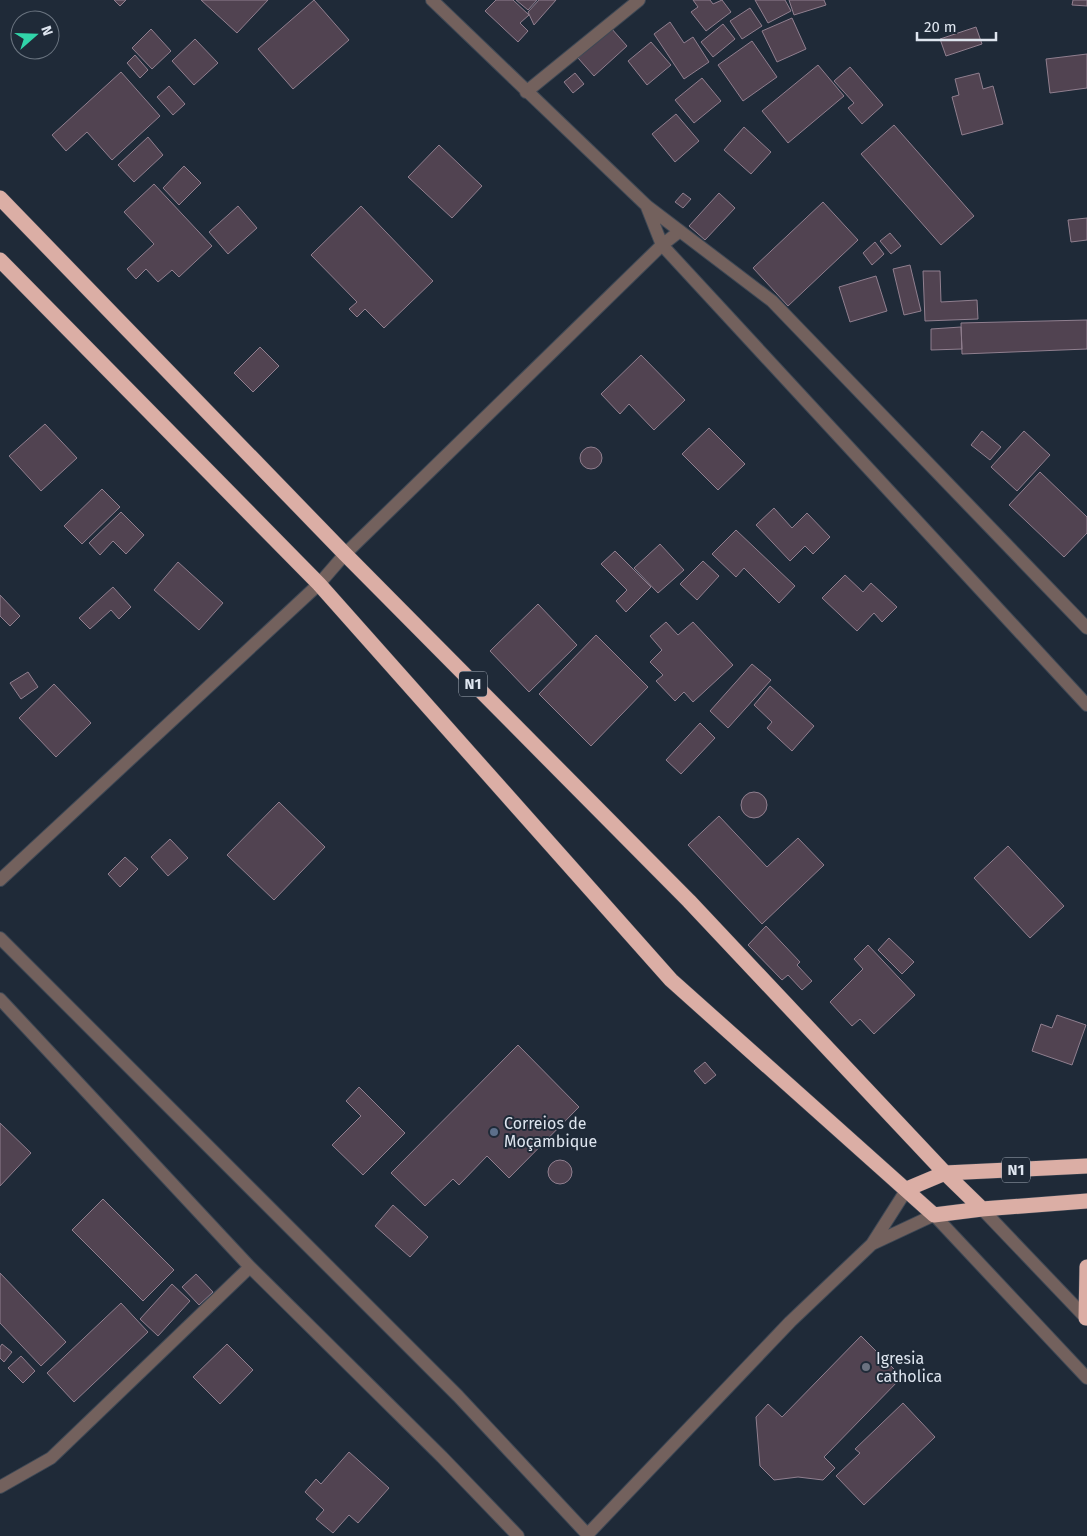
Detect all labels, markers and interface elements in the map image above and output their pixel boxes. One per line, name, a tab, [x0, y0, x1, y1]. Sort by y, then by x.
north arrow	[10, 10, 60, 60]
scale bar	[917, 10, 996, 42]
text: 20 m	[924, 18, 957, 36]
text: N	[37, 23, 56, 38]
road number: N1	[459, 672, 487, 696]
place label: Correios de Moçambique	[504, 1114, 597, 1152]
marker: Correios de Moçambique	[488, 1126, 500, 1138]
road number: N1	[1002, 1158, 1030, 1182]
place label: Igresia catholica	[876, 1349, 942, 1386]
marker: Igresia catholica	[860, 1361, 872, 1373]

